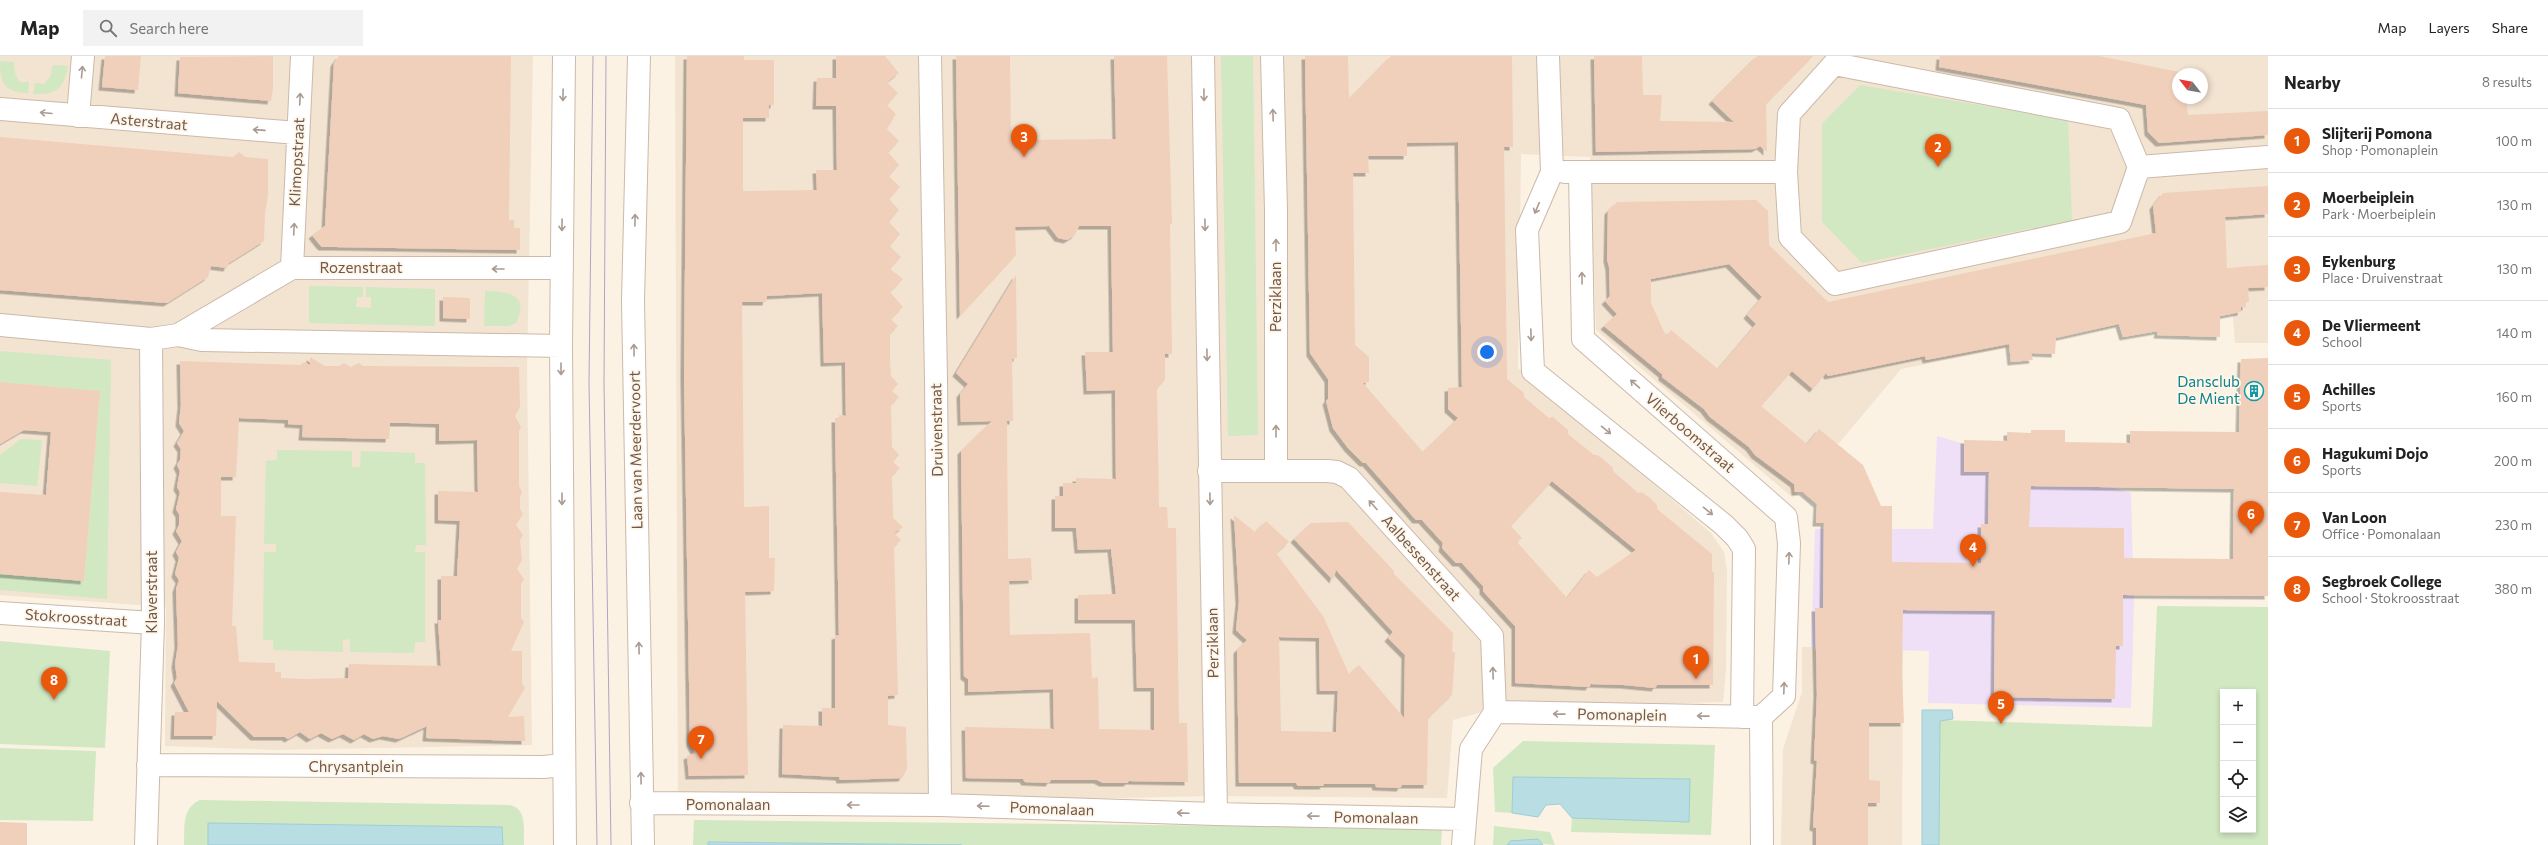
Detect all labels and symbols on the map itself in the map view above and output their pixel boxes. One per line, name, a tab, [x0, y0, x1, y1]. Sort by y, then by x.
one-way arrow	[78, 66, 85, 79]
north arrow	[2172, 68, 2208, 104]
one-way arrow	[559, 88, 567, 101]
one-way arrow	[1200, 88, 1208, 101]
one-way arrow	[296, 93, 304, 106]
street label: Asterstraat	[110, 109, 188, 133]
one-way arrow	[1269, 109, 1277, 122]
one-way arrow	[40, 110, 53, 117]
street label: Klimopstraat	[285, 117, 307, 207]
pin: 3	[1011, 124, 1037, 157]
one-way arrow	[253, 127, 266, 134]
pin: 2	[1925, 134, 1951, 167]
one-way arrow	[1533, 201, 1540, 213]
one-way arrow	[631, 214, 639, 227]
one-way arrow	[558, 218, 566, 231]
one-way arrow	[1201, 218, 1209, 231]
one-way arrow	[290, 223, 298, 236]
one-way arrow	[1272, 239, 1280, 252]
street label: Rozenstraat	[319, 258, 403, 276]
street label: Perziklaan	[1266, 262, 1284, 332]
one-way arrow	[492, 265, 505, 273]
one-way arrow	[1578, 272, 1586, 285]
one-way arrow	[1527, 328, 1535, 341]
your location	[1477, 342, 1497, 362]
one-way arrow	[630, 344, 638, 357]
one-way arrow	[1204, 348, 1211, 361]
one-way arrow	[557, 362, 565, 375]
street label: Laan van Meerdervoort	[625, 371, 645, 529]
place label: Dansclub De Mient	[2177, 372, 2240, 407]
one-way arrow	[1630, 380, 1640, 389]
building icon: Dansclub De Mient	[2243, 380, 2265, 402]
street label: Druivenstraat	[926, 383, 946, 477]
street label: Vlierboomstraat	[1642, 389, 1739, 476]
one-way arrow	[1272, 425, 1280, 438]
one-way arrow	[1601, 426, 1612, 434]
one-way arrow	[558, 492, 566, 505]
one-way arrow	[1206, 492, 1214, 505]
one-way arrow	[1369, 500, 1378, 510]
pin: 6	[2238, 501, 2264, 534]
one-way arrow	[1702, 507, 1713, 516]
street label: Aalbessenstraat	[1378, 511, 1465, 604]
pin: 4	[1960, 534, 1986, 567]
street label: Klaverstraat	[142, 550, 160, 634]
one-way arrow	[1785, 552, 1793, 565]
street label: Stokroosstraat	[24, 604, 128, 630]
street label: Perziklaan	[1202, 608, 1222, 678]
one-way arrow	[635, 642, 642, 655]
pin: 1	[1683, 646, 1709, 679]
pin: 8	[41, 667, 67, 700]
one-way arrow	[1489, 667, 1497, 680]
one-way arrow	[1780, 682, 1788, 695]
pin: 5	[1988, 691, 2014, 724]
street label: Pomonaplein	[1577, 704, 1667, 724]
one-way arrow	[1553, 710, 1566, 717]
one-way arrow	[1697, 712, 1710, 720]
pin: 7	[688, 726, 714, 759]
street label: Chrysantplein	[308, 757, 404, 775]
one-way arrow	[637, 772, 644, 785]
street label: Pomonalaan	[686, 795, 770, 813]
street label: Pomonalaan	[1009, 798, 1095, 818]
one-way arrow	[847, 801, 860, 809]
one-way arrow	[977, 803, 990, 810]
street label: Pomonalaan	[1334, 807, 1419, 827]
one-way arrow	[1177, 810, 1190, 817]
one-way arrow	[1307, 812, 1320, 820]

